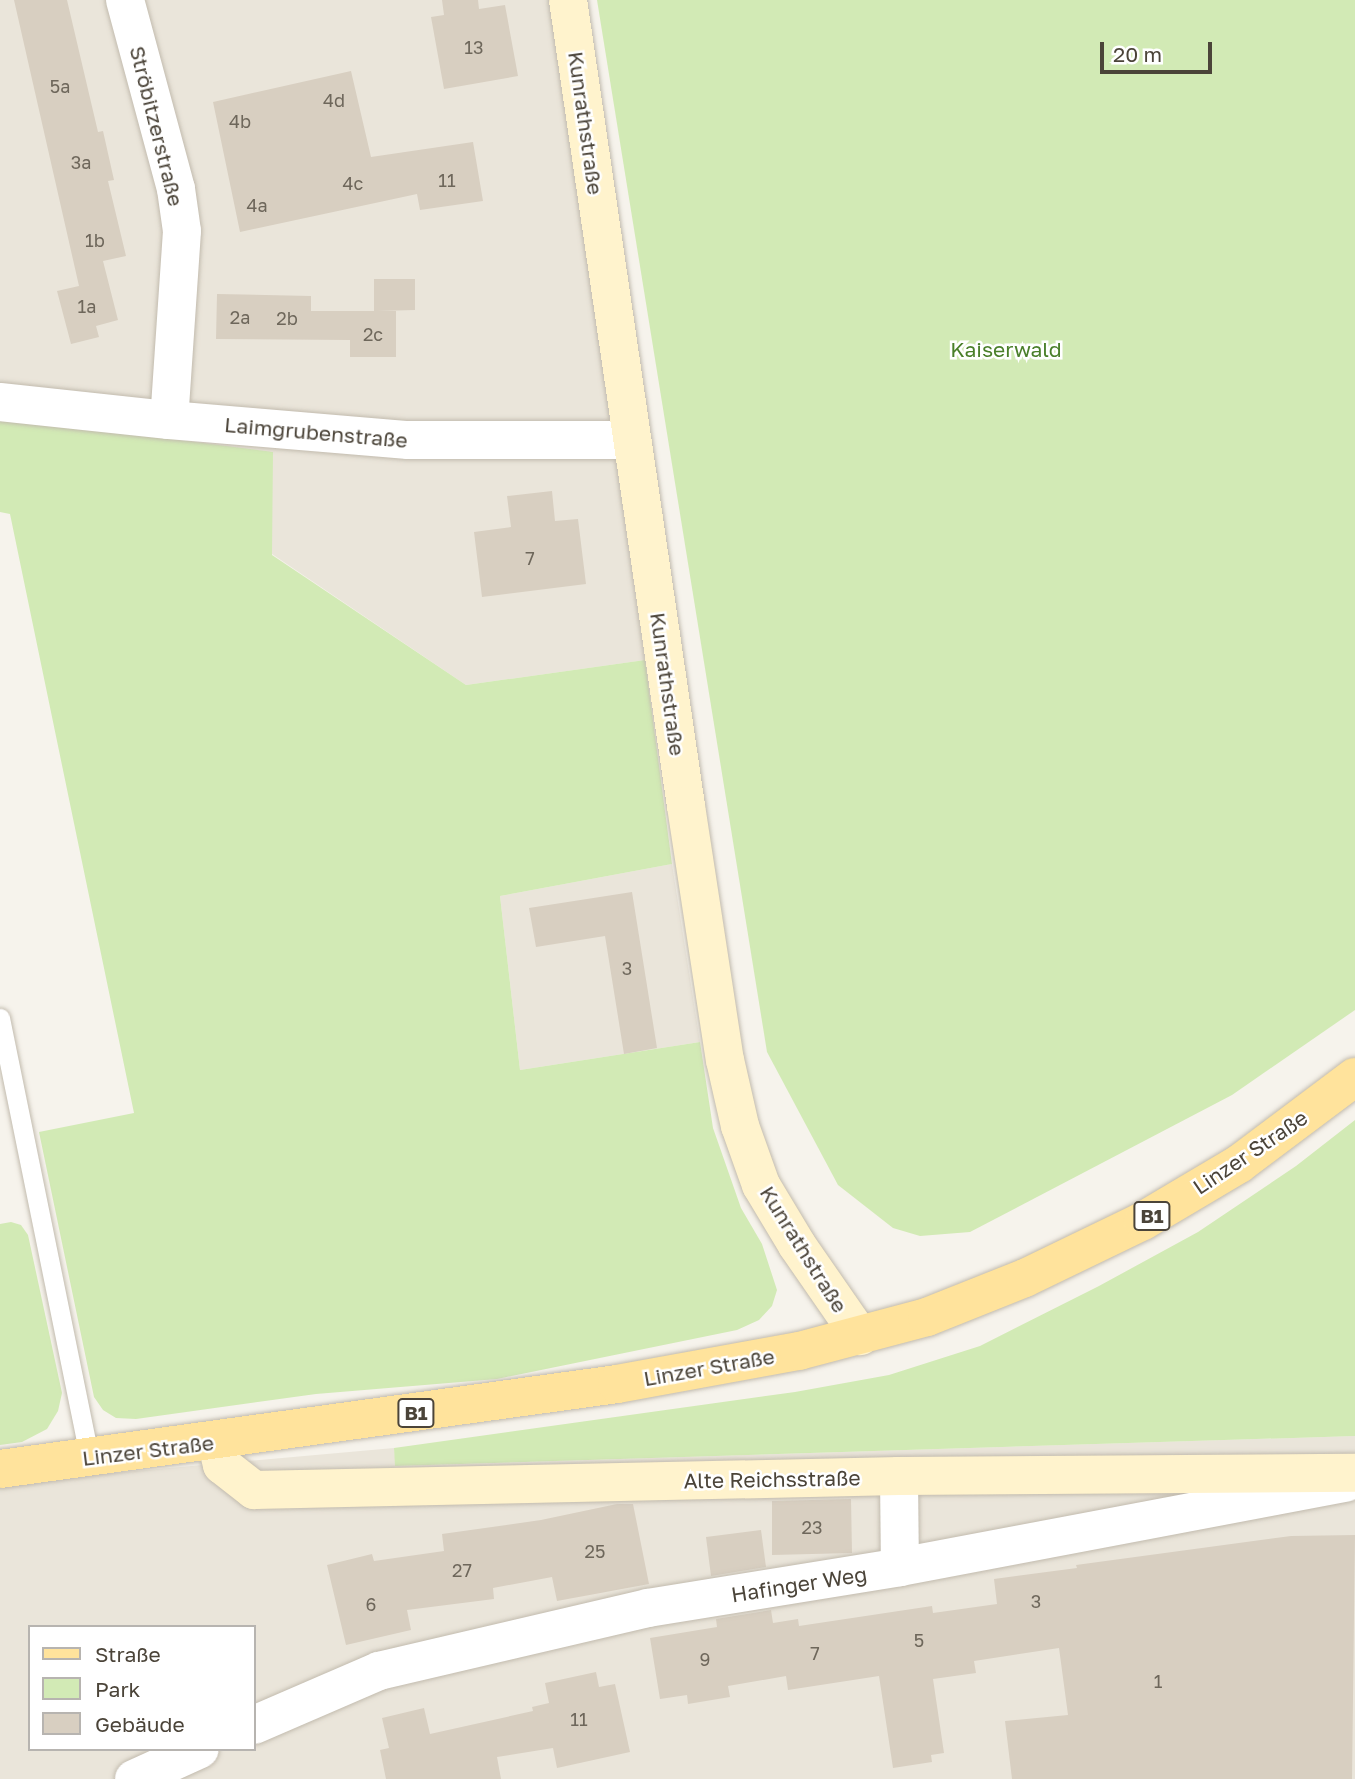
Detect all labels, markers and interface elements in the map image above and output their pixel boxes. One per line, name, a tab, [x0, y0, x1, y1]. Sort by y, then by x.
scale bar	[1103, 28, 1215, 72]
house number: 13	[464, 36, 484, 58]
text: 20 m	[1113, 41, 1162, 67]
street label: Ströbitzerstraße	[125, 43, 189, 209]
street label: Kunrathstraße	[563, 50, 609, 196]
house number: 5a	[50, 75, 70, 97]
house number: 4d	[323, 89, 345, 111]
house number: 4b	[229, 110, 251, 132]
house number: 3a	[71, 151, 91, 173]
house number: 11	[438, 169, 456, 191]
house number: 4c	[343, 172, 363, 194]
house number: 4a	[246, 194, 268, 216]
house number: 1b	[85, 229, 105, 251]
house number: 1a	[78, 295, 96, 317]
house number: 2a	[230, 306, 250, 328]
house number: 2b	[276, 307, 298, 329]
house number: 2c	[363, 323, 383, 345]
park label: Kaiserwald	[950, 336, 1062, 362]
street label: Laimgrubenstraße	[223, 411, 409, 453]
house number: 7	[525, 547, 535, 569]
street label: Kunrathstraße	[645, 611, 691, 757]
house number: 3	[622, 957, 632, 979]
street label: Linzer Straße	[1188, 1105, 1312, 1199]
street label: Kunrathstraße	[755, 1181, 853, 1317]
road number: B1	[1133, 1200, 1171, 1232]
street label: Linzer Straße	[642, 1343, 776, 1391]
road number: B1	[397, 1398, 435, 1428]
street label: Linzer Straße	[81, 1429, 215, 1471]
street label: Alte Reichsstraße	[683, 1465, 861, 1493]
house number: 23	[802, 1516, 822, 1538]
house number: 25	[585, 1540, 605, 1562]
house number: 27	[452, 1559, 472, 1581]
street label: Hafinger Weg	[729, 1561, 869, 1607]
house number: 3	[1031, 1590, 1041, 1612]
house number: 6	[366, 1593, 376, 1615]
legend	[28, 1625, 256, 1751]
house number: 5	[914, 1629, 924, 1651]
text: Straße	[95, 1641, 161, 1667]
house number: 7	[810, 1642, 820, 1664]
house number: 9	[700, 1648, 710, 1670]
house number: 1	[1154, 1670, 1162, 1692]
text: Park	[95, 1676, 140, 1702]
house number: 11	[570, 1708, 588, 1730]
text: Gebäude	[95, 1711, 185, 1737]

